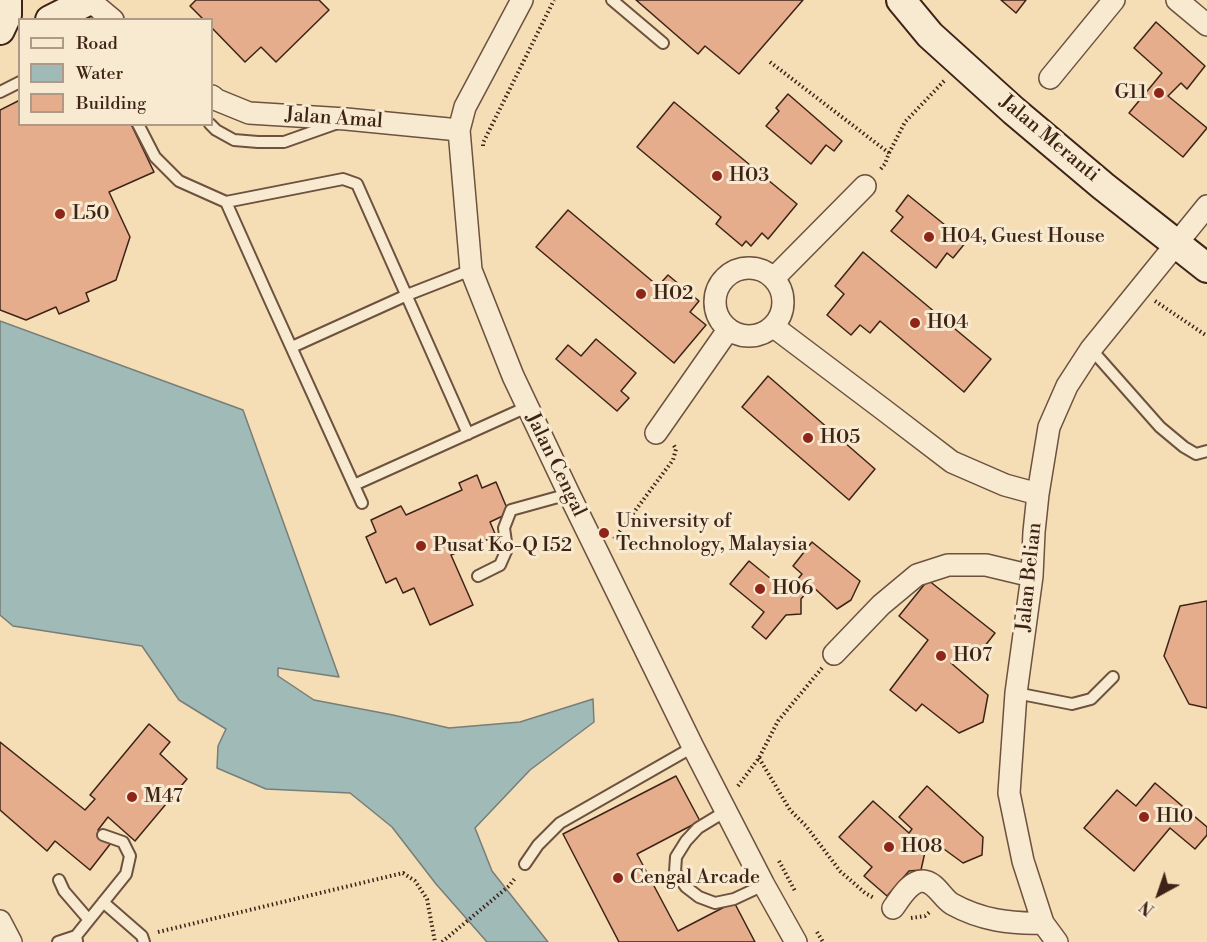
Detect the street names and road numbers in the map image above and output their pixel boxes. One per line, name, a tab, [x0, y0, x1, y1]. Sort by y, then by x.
street label: Jalan Meranti	[994, 90, 1104, 188]
street label: Jalan Amal	[284, 104, 384, 134]
street label: Jalan Cengal	[519, 409, 591, 521]
street label: Jalan Belian	[1012, 521, 1048, 633]

